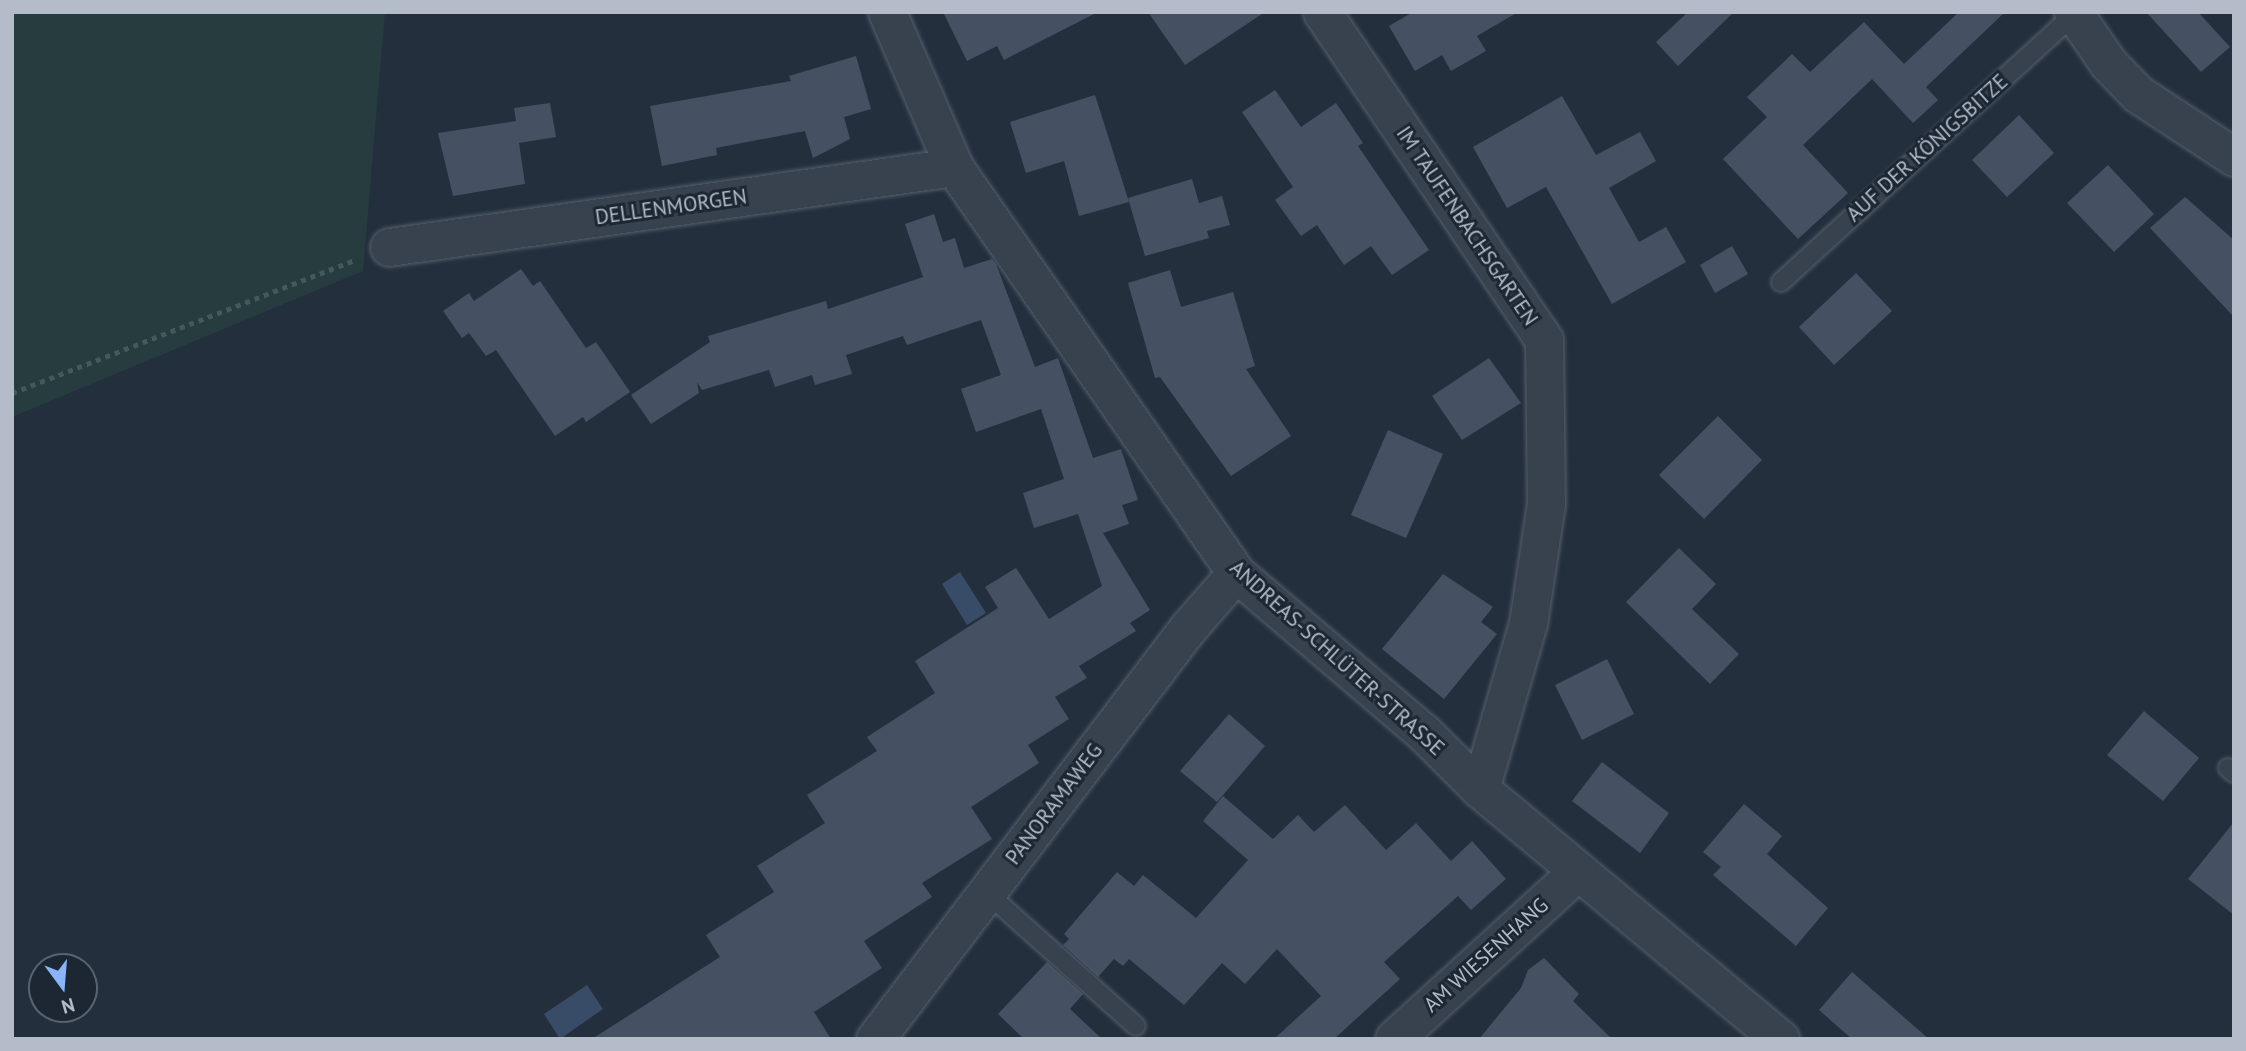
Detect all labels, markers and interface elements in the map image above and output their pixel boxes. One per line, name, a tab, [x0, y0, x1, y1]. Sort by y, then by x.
street label: AUF DER KÖNIGSBITZE	[1841, 69, 2013, 227]
street label: IM TAUFENBACHSGARTEN	[1391, 121, 1543, 331]
street label: DELLENMORGEN	[594, 184, 748, 230]
street label: ANDREAS-SCHLÜTER-STRASSE	[1225, 555, 1449, 761]
street label: PANORAMAWEG	[1000, 738, 1108, 870]
street label: AM WIESENHANG	[1418, 892, 1554, 1018]
north arrow	[28, 953, 98, 1023]
text: N	[59, 993, 78, 1020]

